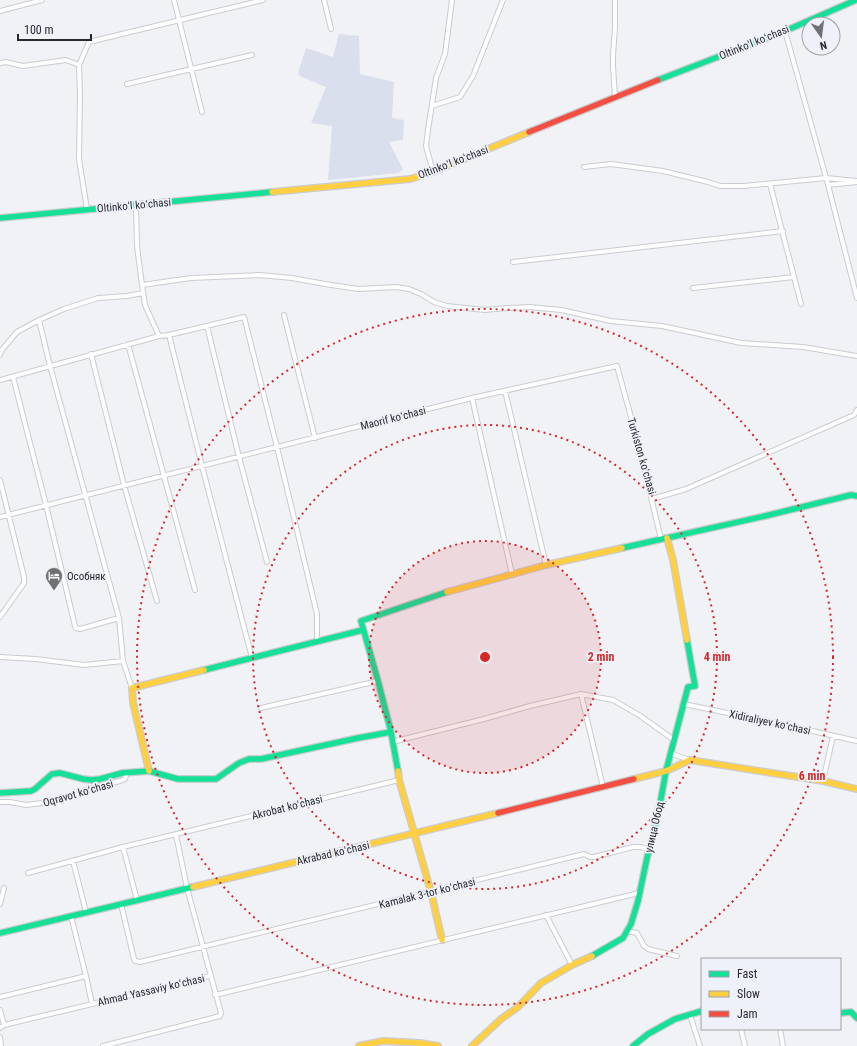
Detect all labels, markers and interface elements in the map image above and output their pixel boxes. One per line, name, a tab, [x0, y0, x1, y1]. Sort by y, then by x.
scale bar	[18, 16, 91, 42]
north arrow	[801, 16, 841, 56]
text: 100 m	[24, 23, 54, 37]
street label: Oltinkoʻl koʻchasi	[717, 23, 791, 62]
text: N	[818, 38, 828, 52]
street label: Oltinkoʻl koʻchasi	[416, 143, 490, 182]
street label: Oltinkoʻl koʻchasi	[96, 196, 172, 215]
street label: Maorif koʻchasi	[359, 404, 427, 433]
street label: Turkiston koʻchasi	[624, 416, 659, 496]
hotel icon: Особняк	[44, 566, 64, 591]
place label: Особняк	[67, 570, 106, 583]
centre of rings	[478, 650, 492, 664]
text: 2 min	[588, 650, 614, 664]
text: 4 min	[704, 650, 730, 664]
street label: Xidiraliyev koʻchasi	[728, 708, 812, 737]
text: 6 min	[799, 769, 825, 783]
street label: Oqravot koʻchasi	[42, 777, 115, 810]
street label: Akrobat koʻchasi	[250, 792, 324, 823]
street label: улица Обод	[642, 800, 667, 854]
street label: Akrabad koʻchasi	[295, 839, 371, 868]
street label: Kamalak 3-tor koʻchasi	[378, 875, 477, 912]
legend	[701, 958, 841, 1030]
text: Fast	[737, 967, 758, 981]
street label: Ahmad Yassaviy koʻchasi	[96, 972, 206, 1009]
text: Slow	[737, 987, 760, 1001]
text: Jam	[737, 1007, 758, 1021]

